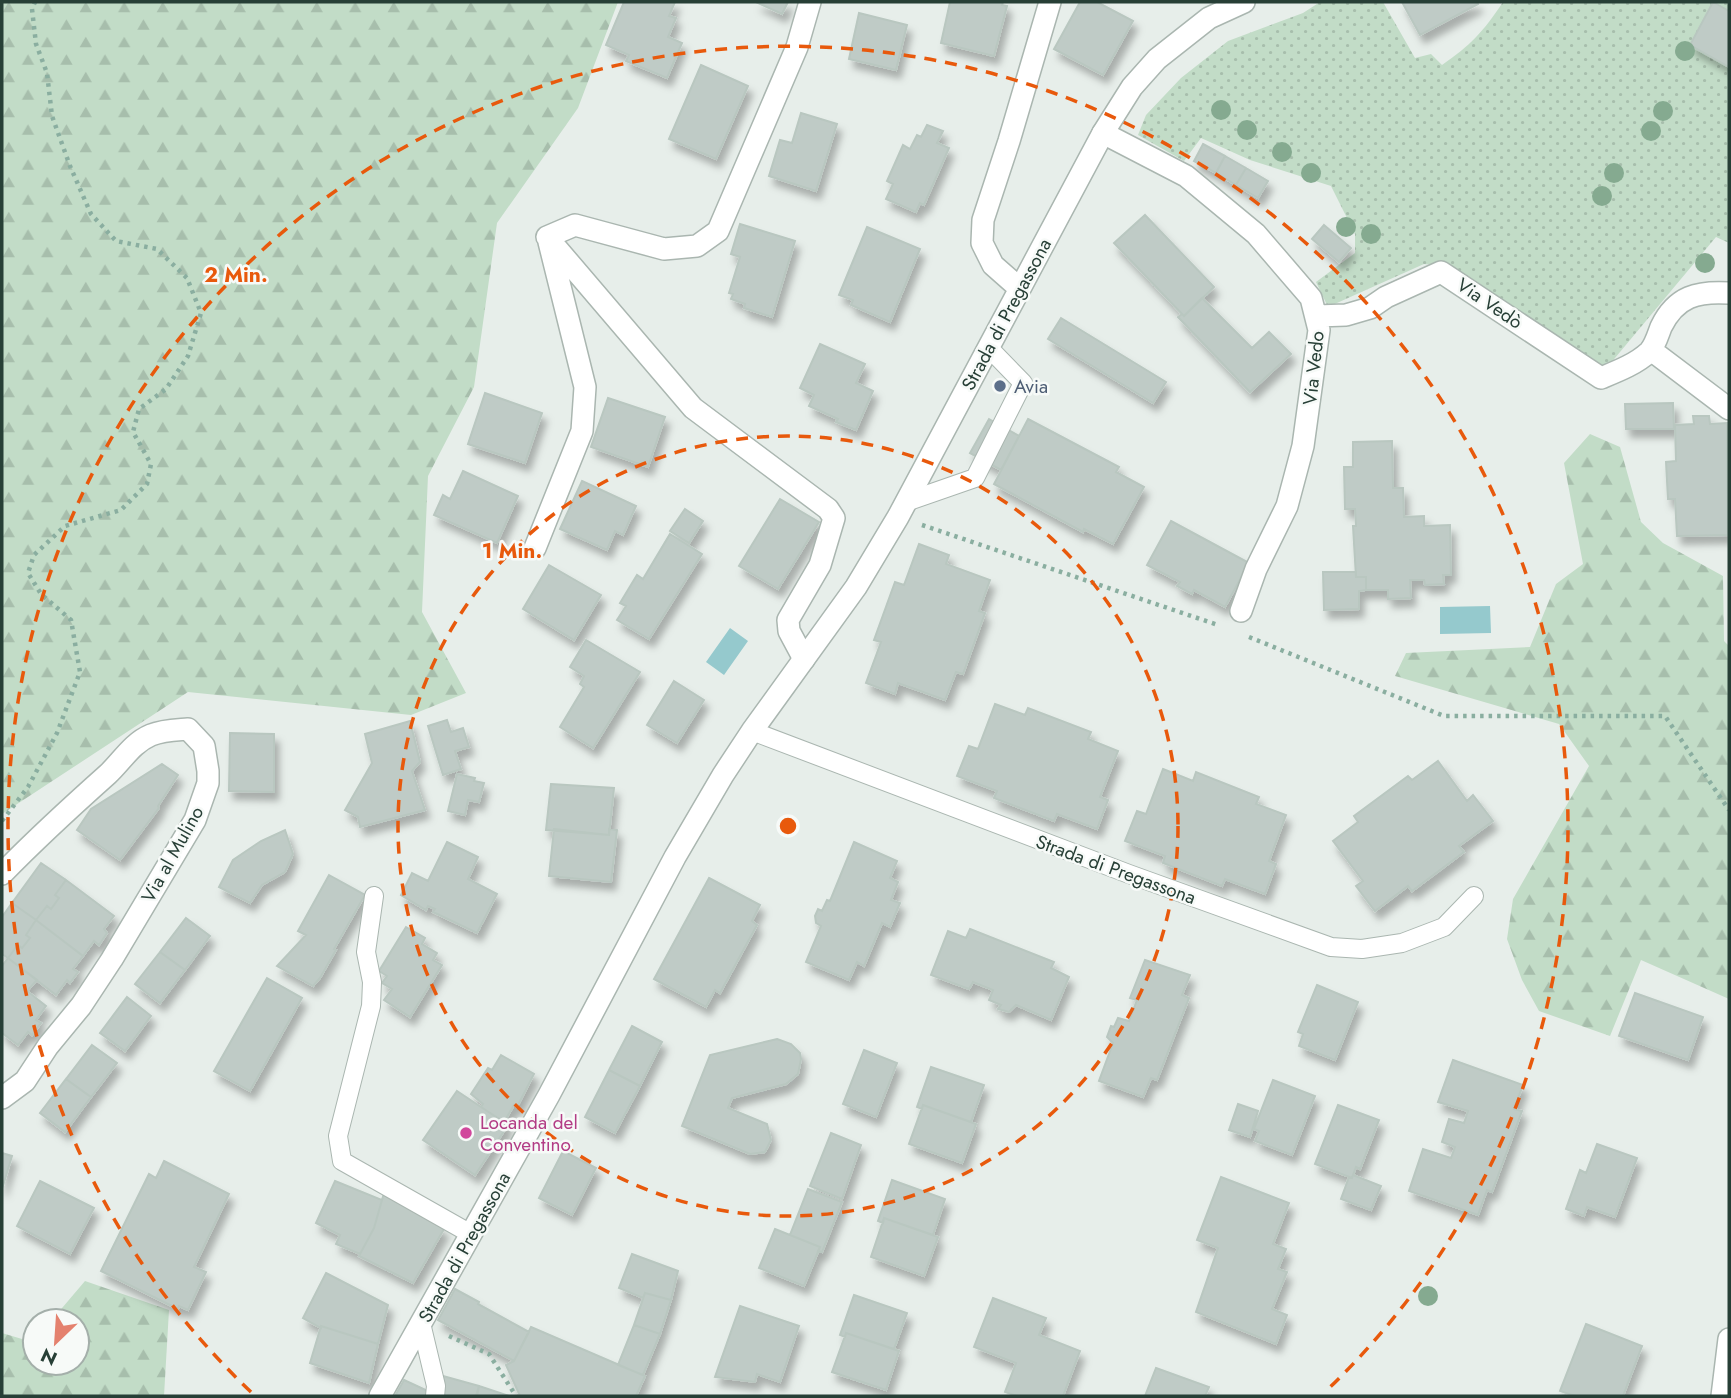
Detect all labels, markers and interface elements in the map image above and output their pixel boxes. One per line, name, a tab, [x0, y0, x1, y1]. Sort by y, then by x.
street label: Strada di Pregassona	[955, 233, 1058, 395]
text: 2 Min.	[204, 260, 268, 290]
street label: Via Vedò	[1451, 271, 1528, 335]
street label: Via Vedo	[1296, 330, 1331, 406]
place label: Avia	[1014, 373, 1048, 400]
marker: Avia	[992, 378, 1008, 394]
text: 1 Min.	[482, 536, 542, 566]
street label: Via al Mulino	[135, 801, 210, 907]
centre of rings	[776, 814, 800, 838]
street label: Strada di Pregassona	[1032, 828, 1200, 911]
place label: Locanda del Conventino	[480, 1109, 578, 1158]
marker: Locanda del Conventino	[458, 1125, 474, 1141]
street label: Strada di Pregassona	[412, 1167, 517, 1328]
north arrow	[21, 1307, 91, 1377]
text: N	[36, 1342, 62, 1372]

